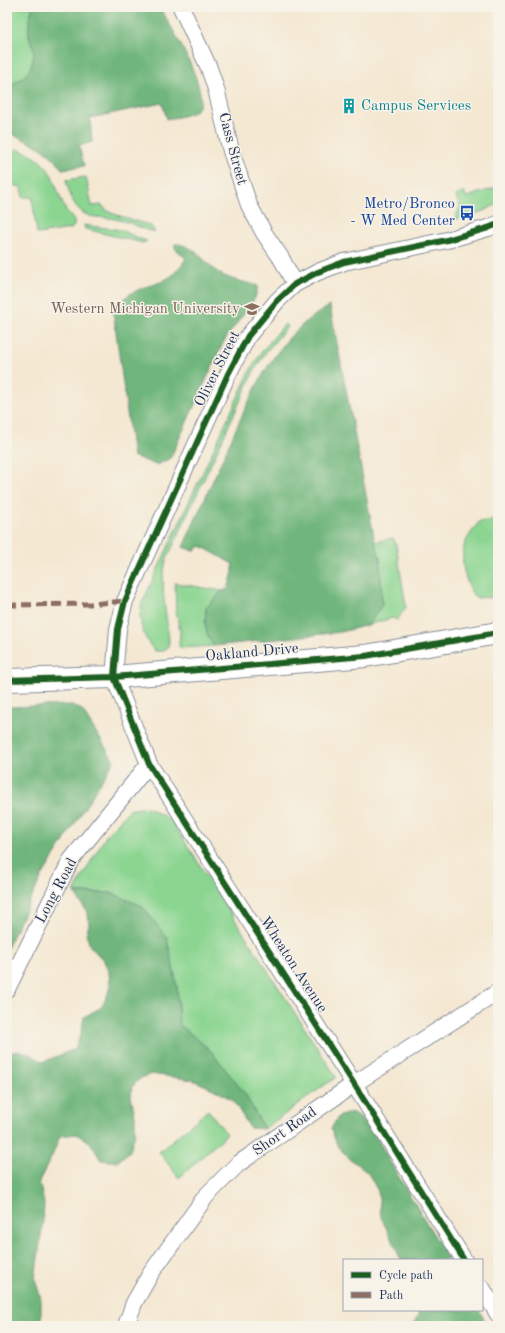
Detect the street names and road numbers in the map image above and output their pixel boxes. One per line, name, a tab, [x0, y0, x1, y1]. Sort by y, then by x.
street label: Cass Street	[215, 111, 249, 187]
street label: Oliver Street	[193, 329, 243, 409]
street label: Oakland Drive	[205, 641, 299, 665]
street label: Long Road	[34, 856, 80, 926]
street label: Wheaton Avenue	[256, 914, 330, 1016]
street label: Short Road	[250, 1105, 320, 1159]

